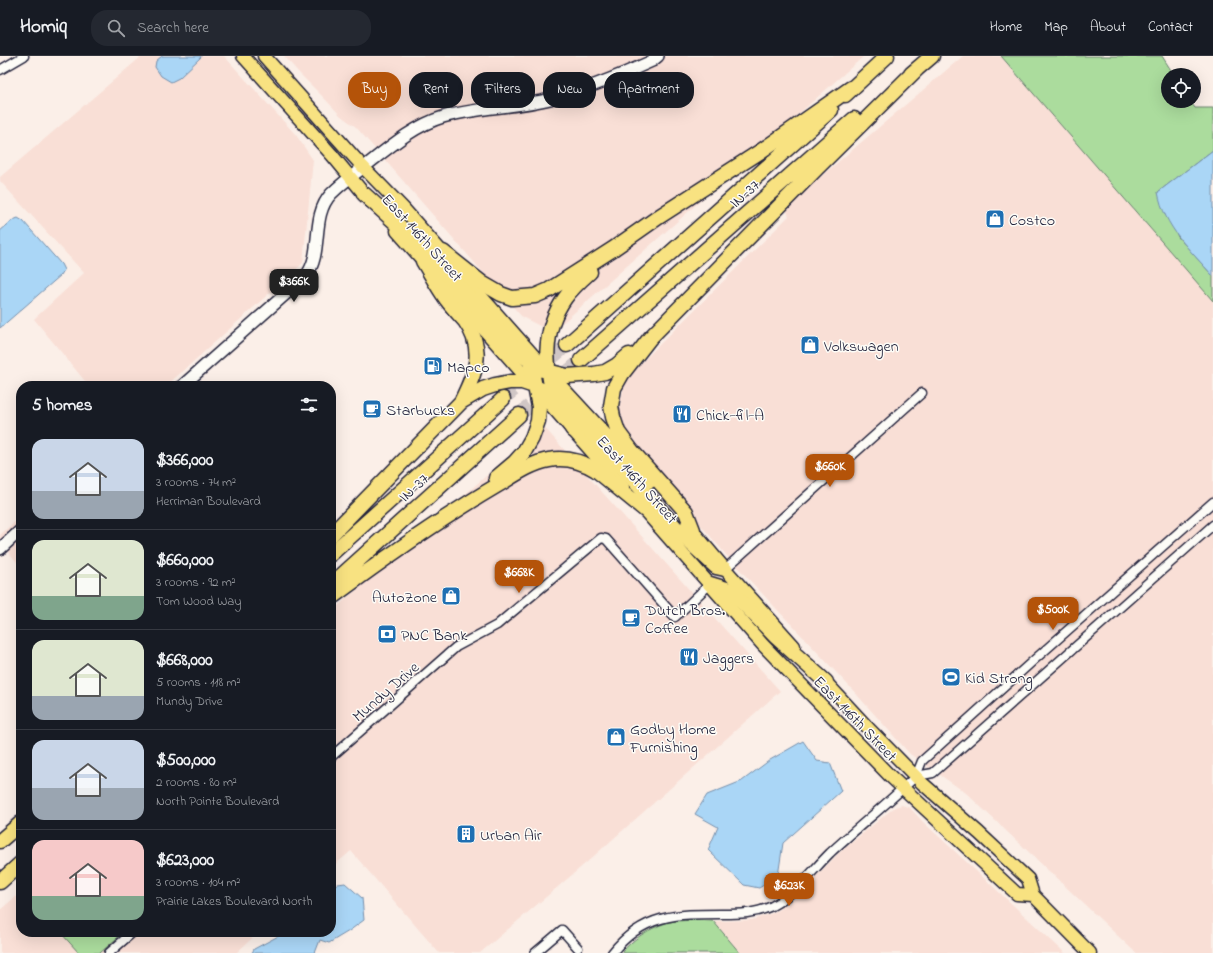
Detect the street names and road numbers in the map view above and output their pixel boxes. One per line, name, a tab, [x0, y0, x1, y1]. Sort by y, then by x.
street label: IN-37	[725, 174, 766, 215]
street label: East 146th Street	[375, 189, 468, 288]
street label: East 146th Street	[590, 431, 683, 530]
street label: IN-37	[394, 468, 435, 509]
street label: Mundy Drive	[347, 656, 426, 728]
street label: East 146th Street	[807, 671, 902, 768]

